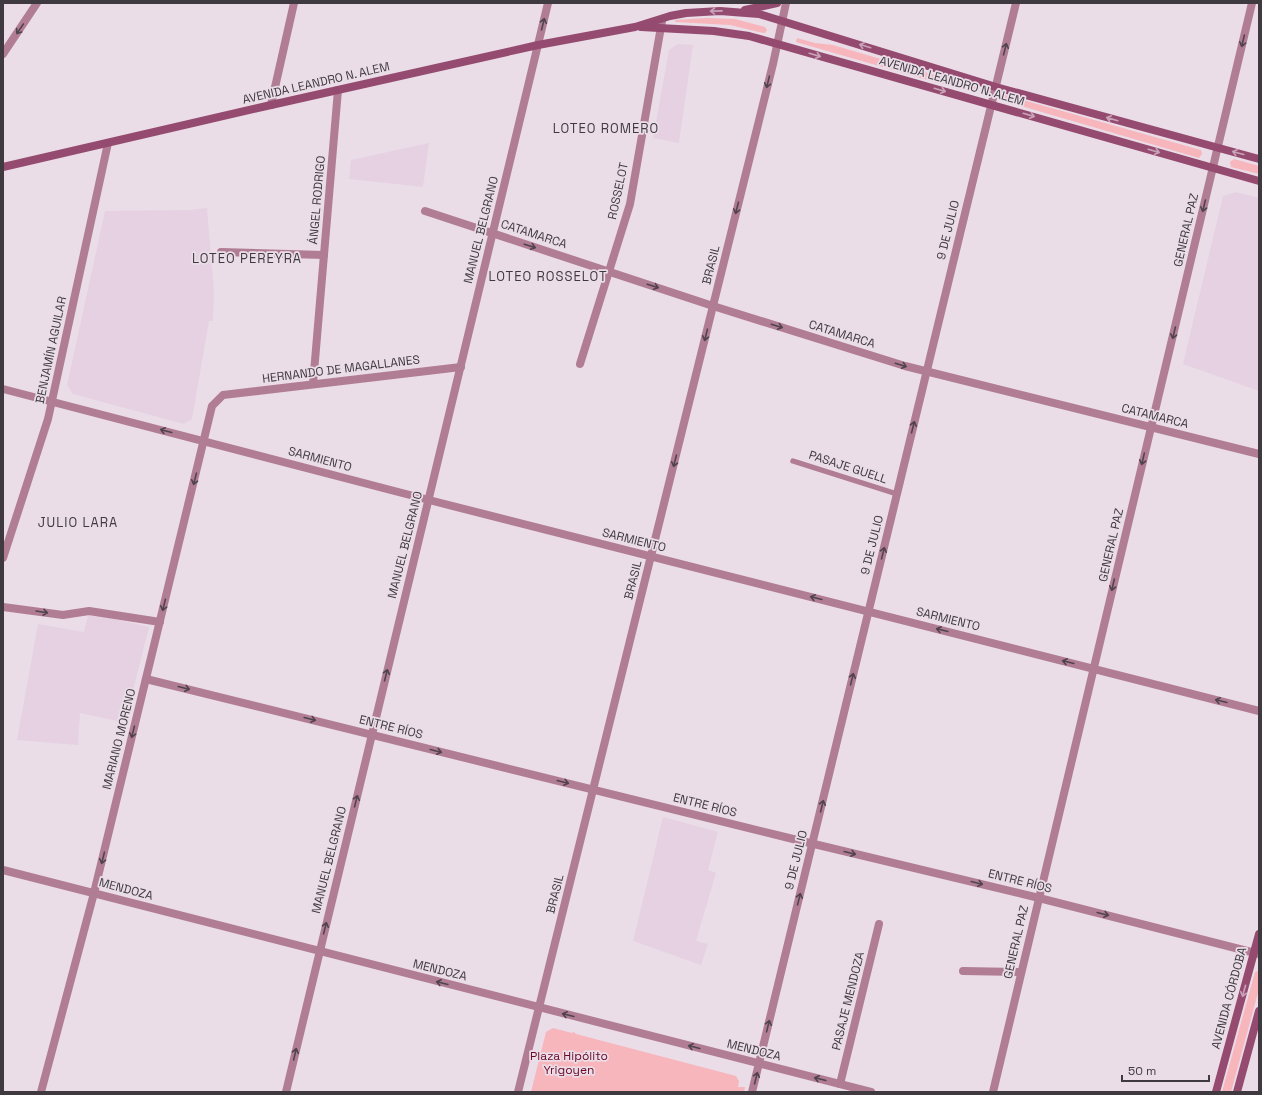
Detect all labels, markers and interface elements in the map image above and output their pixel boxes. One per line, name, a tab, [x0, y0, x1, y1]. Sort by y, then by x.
one-way arrow	[710, 7, 723, 15]
one-way arrow	[540, 18, 547, 31]
one-way arrow	[16, 23, 24, 34]
one-way arrow	[1239, 34, 1246, 47]
one-way arrow	[859, 42, 871, 50]
one-way arrow	[1001, 42, 1009, 55]
one-way arrow	[808, 52, 821, 59]
street label: AVENIDA LEANDRO N. ALEM	[877, 53, 1027, 109]
street label: AVENIDA LEANDRO N. ALEM	[241, 58, 391, 108]
one-way arrow	[764, 75, 772, 88]
one-way arrow	[933, 87, 946, 94]
one-way arrow	[1022, 112, 1035, 120]
one-way arrow	[1106, 115, 1119, 122]
district label: LOTEO ROMERO	[553, 120, 659, 137]
one-way arrow	[1147, 148, 1160, 155]
one-way arrow	[1232, 149, 1245, 157]
street label: ÁNGEL RODRIGO	[305, 155, 329, 245]
street label: ROSSELOT	[604, 161, 632, 221]
street label: MANUEL BELGRANO	[460, 175, 502, 285]
street label: GENERAL PAZ	[1170, 192, 1202, 268]
street label: 9 DE JULIO	[933, 199, 963, 261]
one-way arrow	[1199, 199, 1207, 212]
one-way arrow	[733, 202, 741, 215]
street label: CATAMARCA	[499, 216, 570, 252]
one-way arrow	[523, 242, 535, 250]
street label: BRASIL	[698, 243, 724, 286]
district label: LOTEO PEREYRA	[192, 250, 302, 267]
district label: LOTEO ROSSELOT	[488, 268, 608, 285]
one-way arrow	[647, 283, 659, 291]
street label: BENJAMÍN AGUILAR	[32, 295, 70, 405]
street label: CATAMARCA	[807, 316, 878, 352]
one-way arrow	[770, 323, 783, 330]
one-way arrow	[1169, 326, 1177, 339]
one-way arrow	[702, 328, 709, 341]
street label: HERNANDO DE MAGALLANES	[261, 351, 421, 387]
one-way arrow	[894, 362, 907, 369]
street label: CATAMARCA	[1120, 400, 1191, 432]
one-way arrow	[910, 420, 918, 433]
one-way arrow	[160, 427, 173, 434]
street label: SARMIENTO	[286, 443, 354, 475]
street label: PASAJE GUELL	[807, 447, 890, 487]
one-way arrow	[1139, 452, 1147, 465]
one-way arrow	[670, 454, 678, 467]
one-way arrow	[190, 472, 198, 485]
street label: MANUEL BELGRANO	[384, 490, 426, 600]
street label: GENERAL PAZ	[1095, 507, 1127, 583]
district label: JULIO LARA	[38, 514, 118, 531]
street label: 9 DE JULIO	[857, 514, 887, 576]
street label: SARMIENTO	[600, 524, 668, 556]
one-way arrow	[879, 547, 887, 560]
street label: BRASIL	[620, 558, 646, 601]
one-way arrow	[1109, 579, 1117, 592]
one-way arrow	[810, 594, 823, 601]
one-way arrow	[160, 598, 167, 611]
street label: SARMIENTO	[914, 603, 982, 635]
one-way arrow	[35, 608, 48, 616]
one-way arrow	[936, 626, 949, 633]
one-way arrow	[1062, 658, 1075, 665]
one-way arrow	[383, 669, 391, 682]
one-way arrow	[849, 673, 857, 686]
one-way arrow	[177, 685, 190, 692]
street label: MARIANO MORENO	[99, 687, 139, 791]
one-way arrow	[1215, 697, 1228, 704]
street label: ENTRE RÍOS	[357, 711, 425, 743]
one-way arrow	[303, 716, 316, 724]
one-way arrow	[129, 725, 137, 738]
one-way arrow	[430, 747, 443, 755]
one-way arrow	[556, 779, 569, 786]
street label: ENTRE RÍOS	[671, 789, 739, 821]
one-way arrow	[353, 795, 360, 808]
one-way arrow	[818, 799, 826, 812]
street label: MANUEL BELGRANO	[308, 805, 350, 915]
street label: 9 DE JULIO	[781, 829, 811, 891]
one-way arrow	[843, 849, 856, 857]
one-way arrow	[98, 851, 106, 864]
street label: ENTRE RÍOS	[986, 865, 1054, 897]
street label: BRASIL	[542, 872, 568, 915]
street label: MENDOZA	[97, 874, 155, 904]
one-way arrow	[970, 880, 983, 887]
one-way arrow	[796, 893, 803, 906]
street label: GENERAL PAZ	[1000, 904, 1032, 980]
one-way arrow	[1096, 911, 1109, 919]
one-way arrow	[322, 921, 330, 934]
street label: AVENIDA CÓRDOBA	[1208, 945, 1250, 1051]
street label: PASAJE MENDOZA	[828, 949, 868, 1052]
street label: MENDOZA	[411, 956, 469, 985]
one-way arrow	[436, 978, 449, 986]
one-way arrow	[1240, 984, 1247, 997]
one-way arrow	[562, 1011, 575, 1018]
one-way arrow	[765, 1019, 773, 1032]
street label: MENDOZA	[725, 1036, 783, 1065]
one-way arrow	[688, 1043, 701, 1050]
one-way arrow	[292, 1048, 300, 1061]
park label: Plaza Hipólito Yrigoyen	[530, 1048, 608, 1078]
scale bar	[1122, 1057, 1209, 1083]
text: 50 m	[1128, 1063, 1156, 1079]
one-way arrow	[752, 1072, 760, 1085]
one-way arrow	[814, 1075, 827, 1082]

